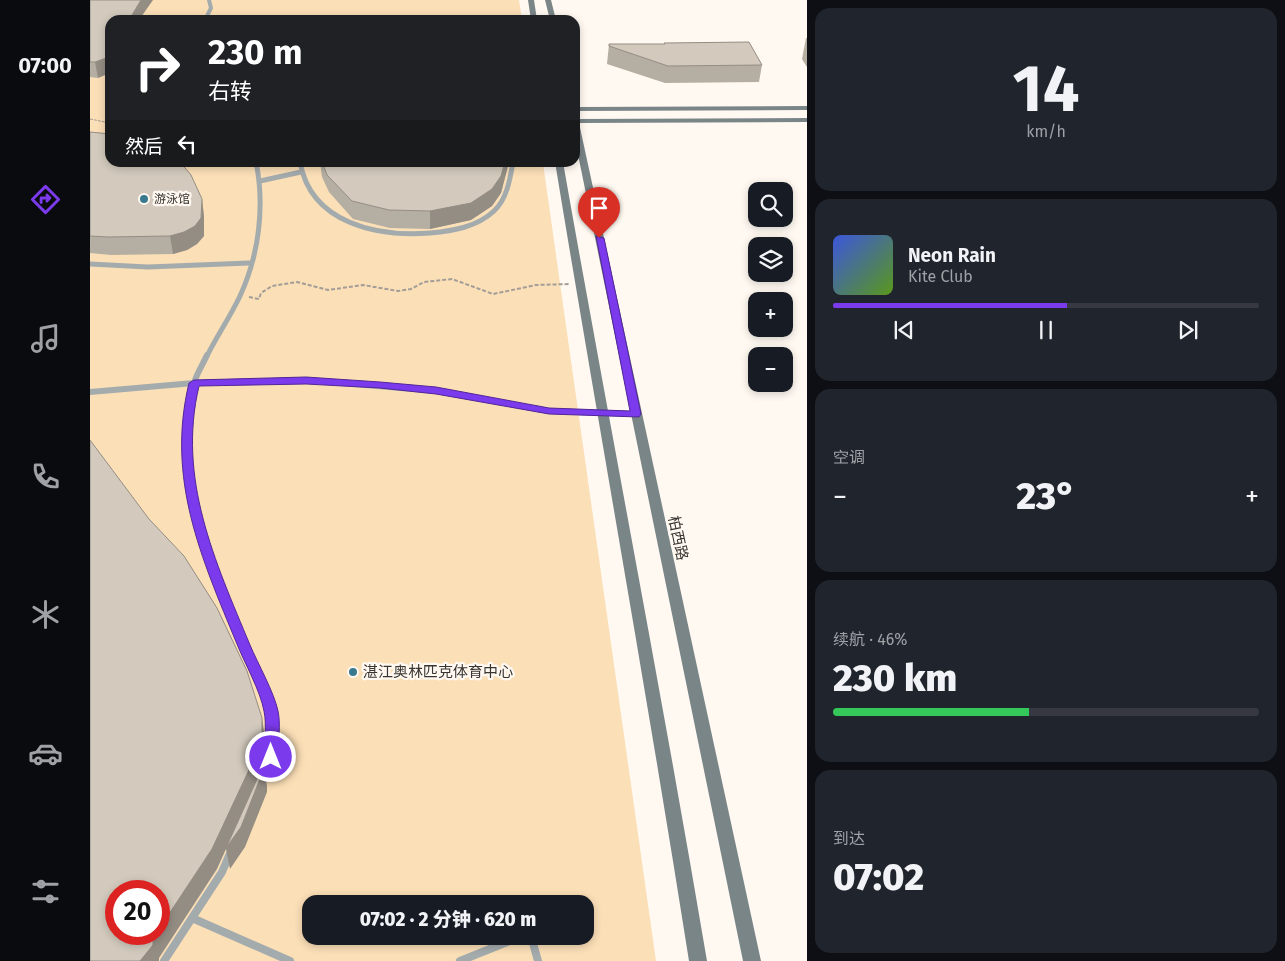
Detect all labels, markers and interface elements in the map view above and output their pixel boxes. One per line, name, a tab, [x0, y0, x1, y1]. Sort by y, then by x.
text: 230 m	[208, 31, 302, 73]
icon: right	[125, 35, 190, 100]
text: 14	[1013, 50, 1079, 128]
text: 07:00	[18, 52, 72, 79]
text: 右转	[208, 78, 252, 105]
text: km/h	[1026, 122, 1066, 141]
icon: left	[173, 130, 201, 158]
text: 然后	[125, 135, 163, 158]
icon: directions	[28, 182, 63, 217]
map controls	[748, 182, 793, 392]
button: search	[748, 182, 793, 227]
pin	[578, 187, 620, 238]
place label: 游泳馆	[154, 192, 190, 206]
marker: 游泳馆	[138, 193, 150, 205]
icon: arrive	[585, 194, 613, 222]
button: layers	[748, 237, 793, 282]
text: Neon Rain	[908, 244, 996, 267]
text: Kite Club	[908, 267, 973, 286]
button: +	[748, 292, 793, 337]
icon: previous	[890, 316, 918, 344]
icon: pause	[1032, 316, 1060, 344]
icon: next	[1174, 316, 1202, 344]
icon: music	[28, 321, 63, 356]
button: −	[748, 347, 793, 392]
text: 空调	[833, 448, 865, 467]
icon: phone	[28, 459, 63, 494]
text: 23°	[1016, 473, 1076, 519]
text: −	[833, 480, 847, 513]
text: +	[1245, 480, 1259, 513]
street label: 柏西路	[665, 514, 691, 562]
icon: climate	[28, 597, 63, 632]
text: 续航 · 46%	[833, 630, 908, 649]
text: 230 km	[833, 655, 957, 701]
place label: 湛江奥林匹克体育中心	[363, 663, 513, 681]
marker: 湛江奥林匹克体育中心	[347, 666, 359, 678]
position arrow	[244, 730, 296, 782]
icon: car	[28, 736, 63, 771]
text: 到达	[833, 829, 865, 848]
text: 07:02	[833, 854, 924, 900]
icon: filters	[28, 874, 63, 909]
speed limit sign: 20	[105, 880, 170, 945]
text: 07:02 · 2 分钟 · 620 m	[360, 908, 536, 931]

